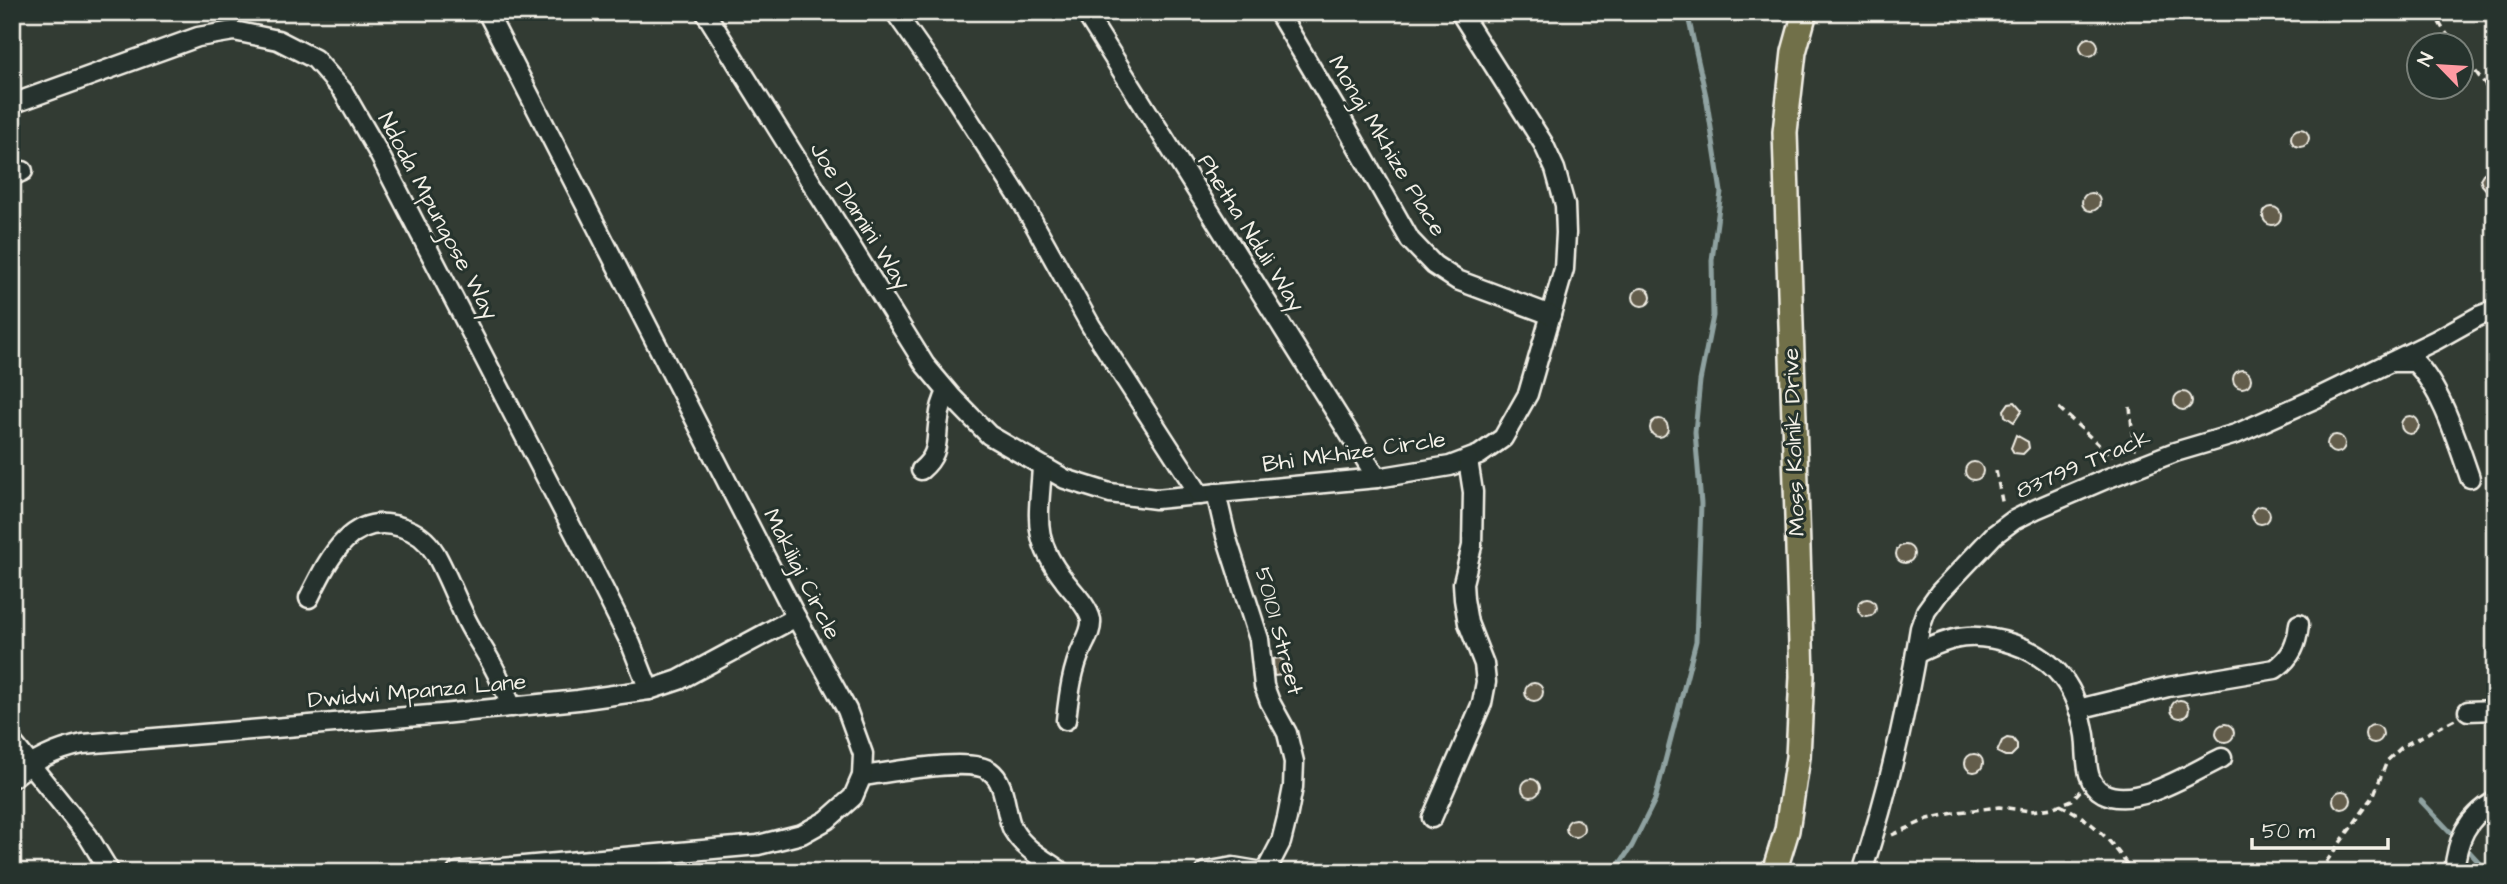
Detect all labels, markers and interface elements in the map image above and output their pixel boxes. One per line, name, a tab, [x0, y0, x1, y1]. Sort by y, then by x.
north arrow	[2406, 32, 2476, 102]
text: N	[2411, 48, 2441, 71]
street label: Mongi Mkhize Place	[1319, 49, 1454, 243]
street label: Ndoda Mpungose Way	[369, 107, 506, 326]
street label: Joe Dlamini Way	[801, 136, 918, 297]
street label: Phetha Nduli Way	[1189, 148, 1313, 319]
street label: Moss Kolnik Drive	[1775, 347, 1813, 537]
street label: 83799 Track	[2011, 421, 2155, 507]
street label: Bhi Mkhize Circle	[1260, 423, 1448, 481]
street label: Makiligi Circle	[754, 503, 849, 645]
street label: 50101 Street	[1247, 563, 1312, 699]
street label: Dwidwi Mpanza Lane	[307, 666, 527, 716]
scale bar	[2252, 807, 2388, 851]
text: 50 m	[2262, 817, 2316, 846]

